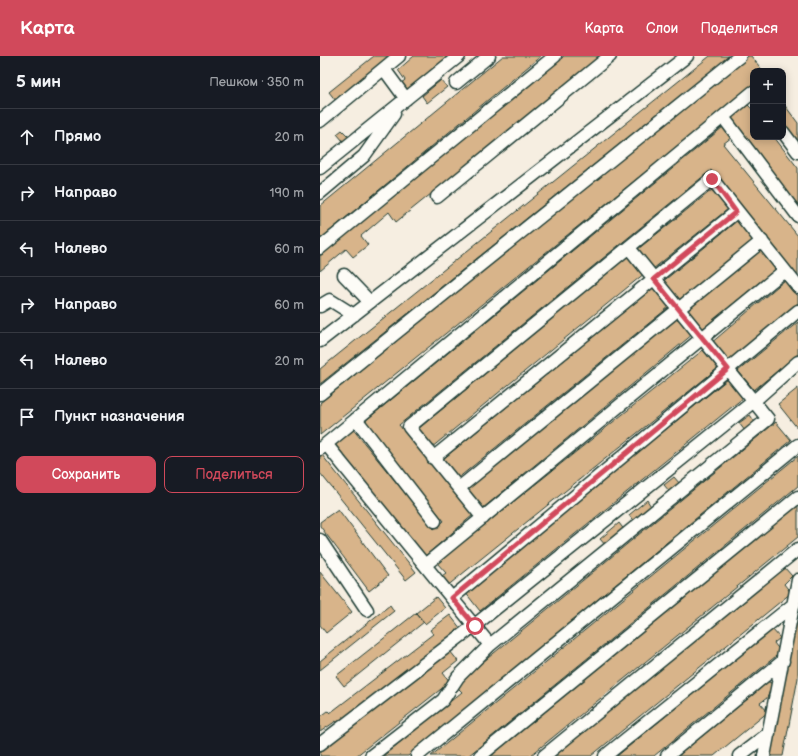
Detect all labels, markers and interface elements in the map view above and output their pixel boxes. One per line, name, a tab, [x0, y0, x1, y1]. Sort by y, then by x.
text: Карта	[20, 17, 74, 40]
text: Карта	[584, 20, 624, 37]
text: Слои	[646, 20, 678, 37]
text: Поделиться	[700, 20, 778, 37]
map controls	[750, 68, 786, 140]
button: +	[750, 68, 786, 104]
text: 5 мин	[16, 72, 61, 92]
text: Пешком · 350 m	[209, 74, 304, 90]
button: −	[750, 104, 786, 140]
icon: ahead	[16, 126, 38, 148]
text: Прямо	[54, 127, 101, 146]
text: 20 m	[274, 129, 304, 145]
route end	[703, 170, 721, 188]
icon: right	[16, 182, 38, 204]
text: Направо	[54, 183, 117, 202]
text: 190 m	[270, 185, 304, 201]
icon: left	[16, 238, 38, 260]
text: Налево	[54, 239, 107, 258]
text: 60 m	[274, 241, 304, 257]
icon: right	[16, 294, 38, 316]
text: Направо	[54, 295, 117, 314]
text: 60 m	[274, 297, 304, 313]
icon: left	[16, 350, 38, 372]
text: Налево	[54, 351, 107, 370]
text: 20 m	[274, 353, 304, 369]
icon: arrive	[16, 406, 38, 428]
text: Пункт назначения	[54, 407, 185, 426]
button: Сохранить	[16, 456, 156, 493]
button: Поделиться	[164, 456, 304, 493]
route start	[466, 617, 484, 635]

